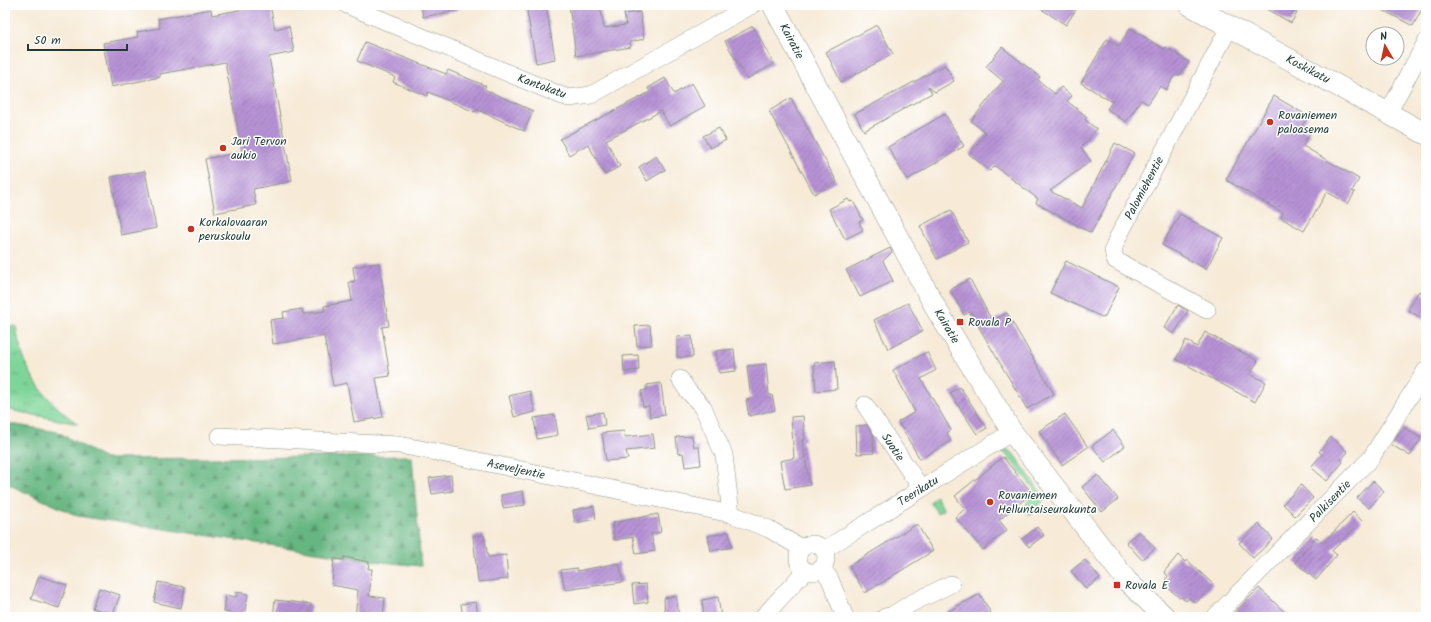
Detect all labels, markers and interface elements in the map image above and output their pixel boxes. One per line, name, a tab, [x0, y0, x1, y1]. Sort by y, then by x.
street label: Kairatie	[774, 20, 809, 63]
scale bar	[28, 26, 127, 52]
north arrow	[1365, 26, 1405, 66]
text: N	[1379, 28, 1388, 47]
text: 50 m	[34, 31, 61, 50]
street label: Koskikatu	[1282, 50, 1334, 89]
street label: Kantokatu	[515, 69, 569, 104]
place label: Rovaniemen paloasema	[1277, 106, 1337, 139]
marker: Rovaniemen paloasema	[1265, 117, 1275, 127]
place label: Jari Tervon aukio	[231, 132, 287, 165]
marker: Jari Tervon aukio	[218, 143, 228, 153]
street label: Palomiehentie	[1120, 153, 1169, 223]
place label: Korkalovaaran peruskoulu	[198, 213, 267, 246]
marker: Korkalovaaran peruskoulu	[186, 224, 196, 234]
street label: Kairatie	[929, 305, 965, 348]
place label: Rovala P	[968, 313, 1012, 332]
marker: Rovala P	[955, 317, 965, 327]
street label: Suotie	[876, 429, 909, 466]
street label: Aseveljentie	[485, 454, 547, 485]
street label: Teerikatu	[894, 471, 943, 512]
street label: Palkisentie	[1305, 475, 1356, 527]
place label: Rovaniemen Helluntaiseurakunta	[998, 486, 1097, 519]
marker: Rovaniemen Helluntaiseurakunta	[985, 497, 995, 507]
place label: Rovala E	[1125, 576, 1170, 595]
marker: Rovala E	[1112, 580, 1122, 590]

